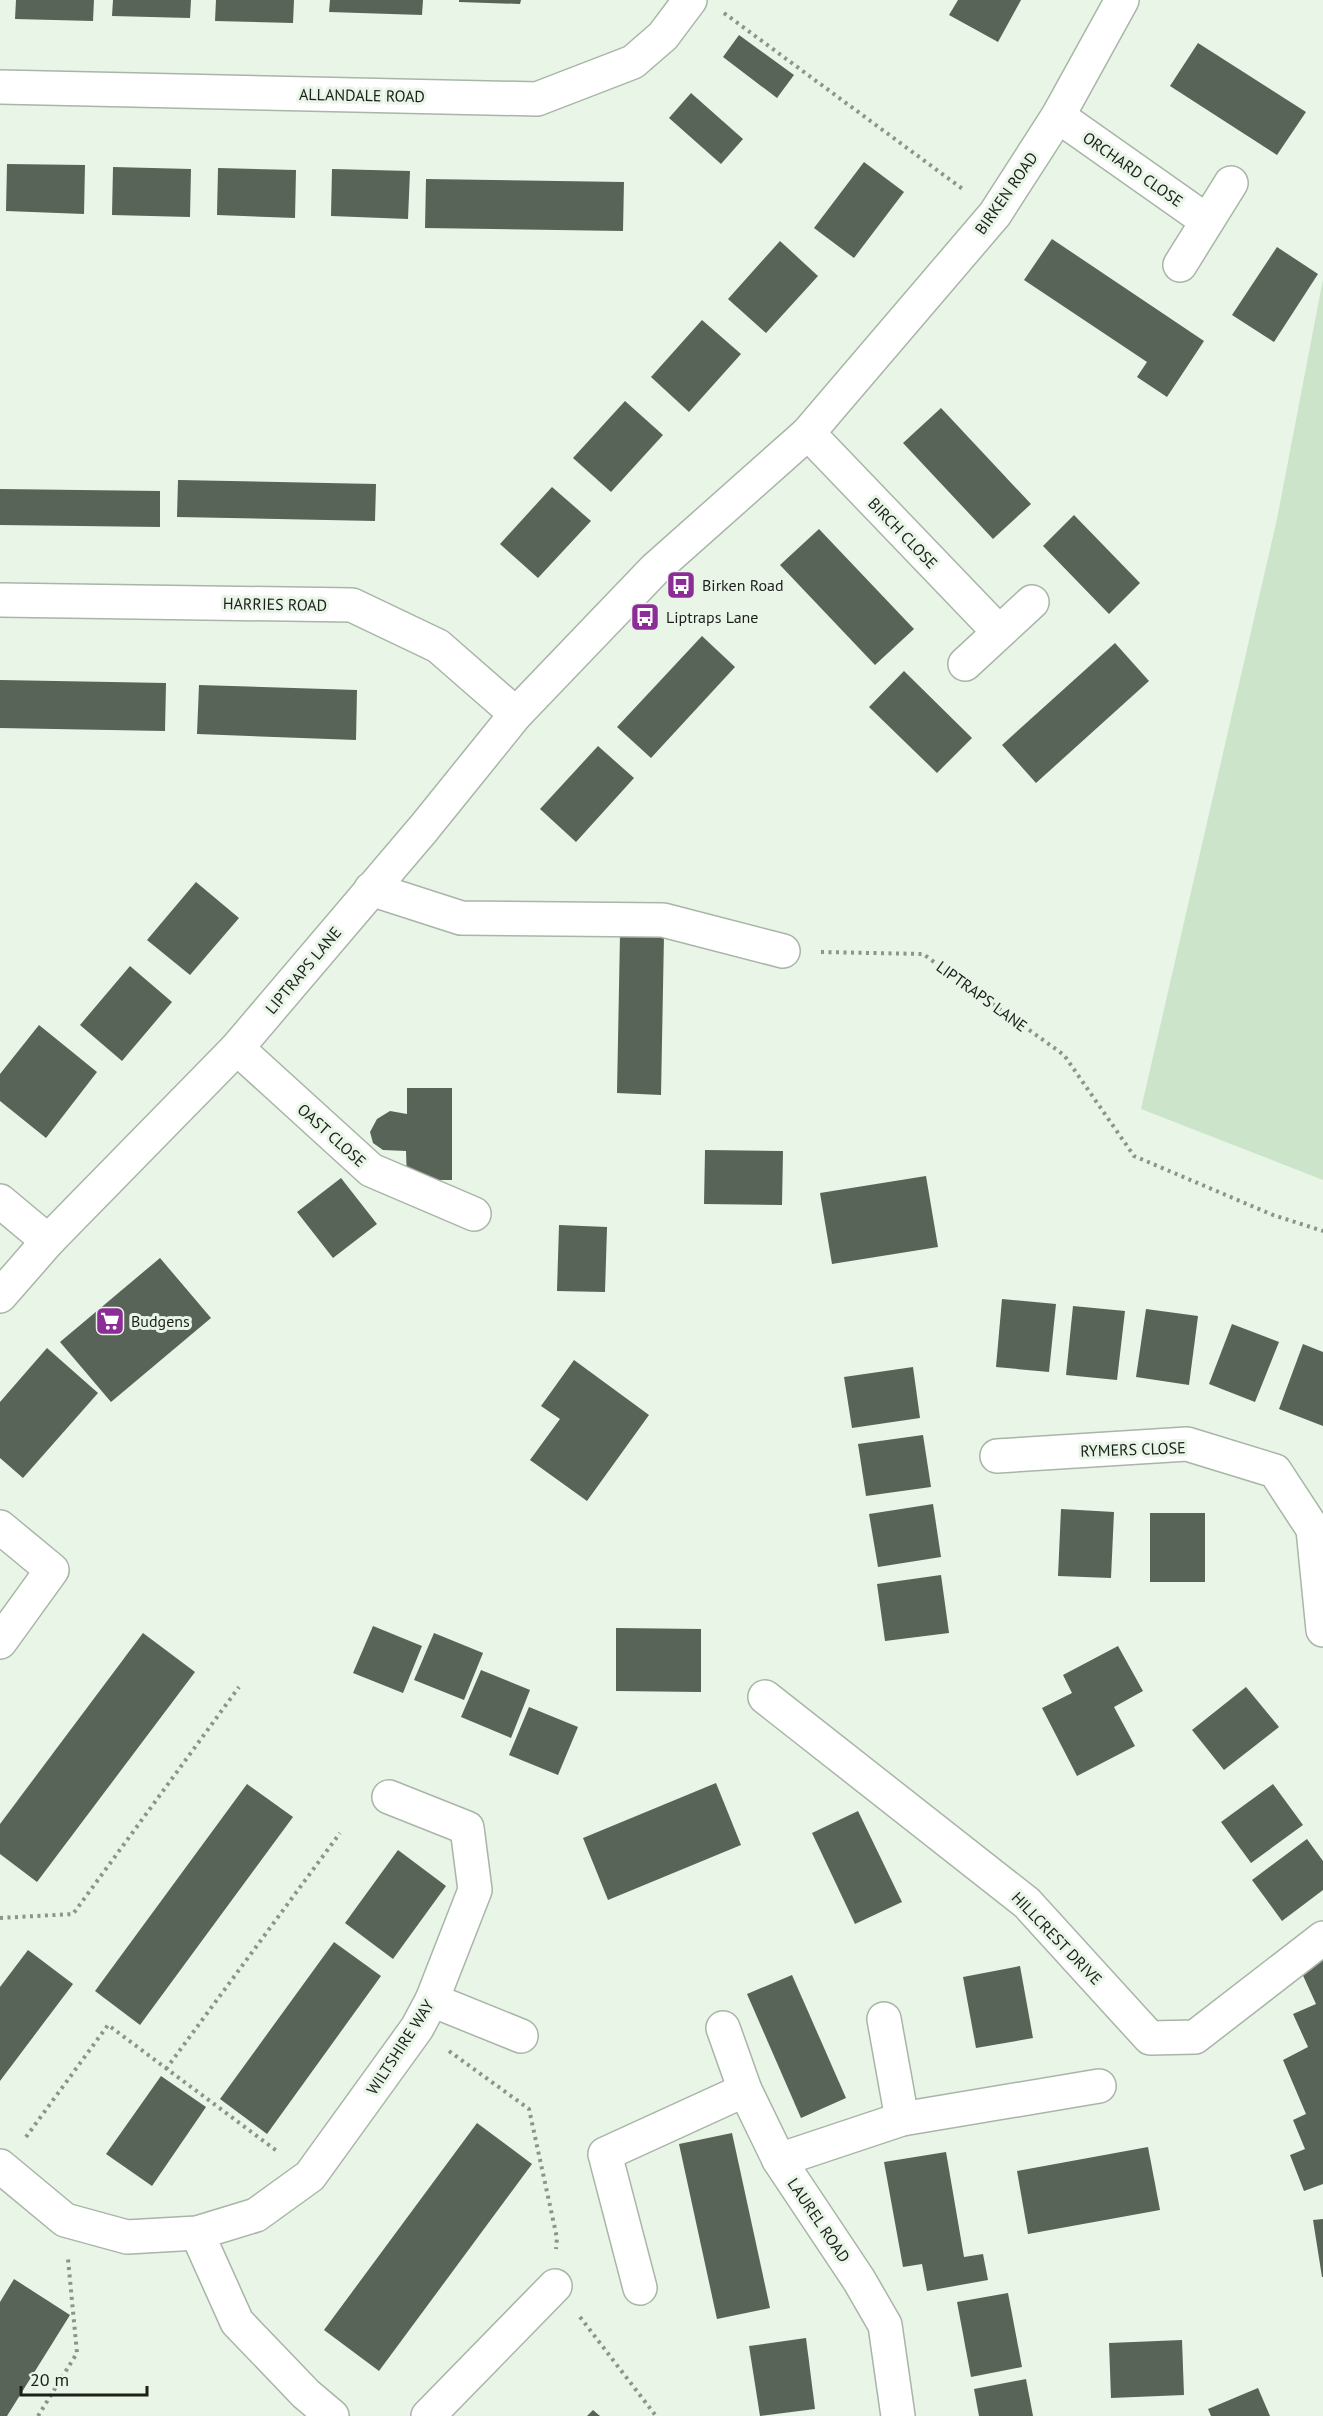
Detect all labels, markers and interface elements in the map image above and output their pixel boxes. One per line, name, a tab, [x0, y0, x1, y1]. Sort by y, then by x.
street label: ALLANDALE ROAD	[299, 84, 425, 106]
street label: ORCHARD CLOSE	[1079, 127, 1187, 211]
street label: BIRKEN ROAD	[970, 148, 1042, 238]
street label: BIRCH CLOSE	[864, 493, 942, 573]
bus stop icon: Birken Road	[665, 569, 697, 601]
place label: Birken Road	[702, 575, 784, 595]
street label: HARRIES ROAD	[223, 593, 327, 615]
bus stop icon: Liptraps Lane	[629, 601, 661, 633]
place label: Liptraps Lane	[666, 607, 758, 627]
street label: LIPTRAPS LANE	[261, 922, 345, 1018]
street label: LIPTRAPS LANE	[933, 956, 1031, 1036]
street label: OAST CLOSE	[294, 1099, 370, 1171]
supermarket icon: Budgens	[94, 1305, 126, 1337]
place label: Budgens	[131, 1311, 190, 1331]
street label: RYMERS CLOSE	[1080, 1437, 1186, 1461]
street label: HILLCREST DRIVE	[1008, 1887, 1106, 1989]
street label: WILTSHIRE WAY	[362, 1996, 438, 2098]
street label: LAUREL ROAD	[784, 2174, 854, 2266]
scale bar	[21, 2359, 147, 2397]
text: 20 m	[30, 2368, 69, 2391]

